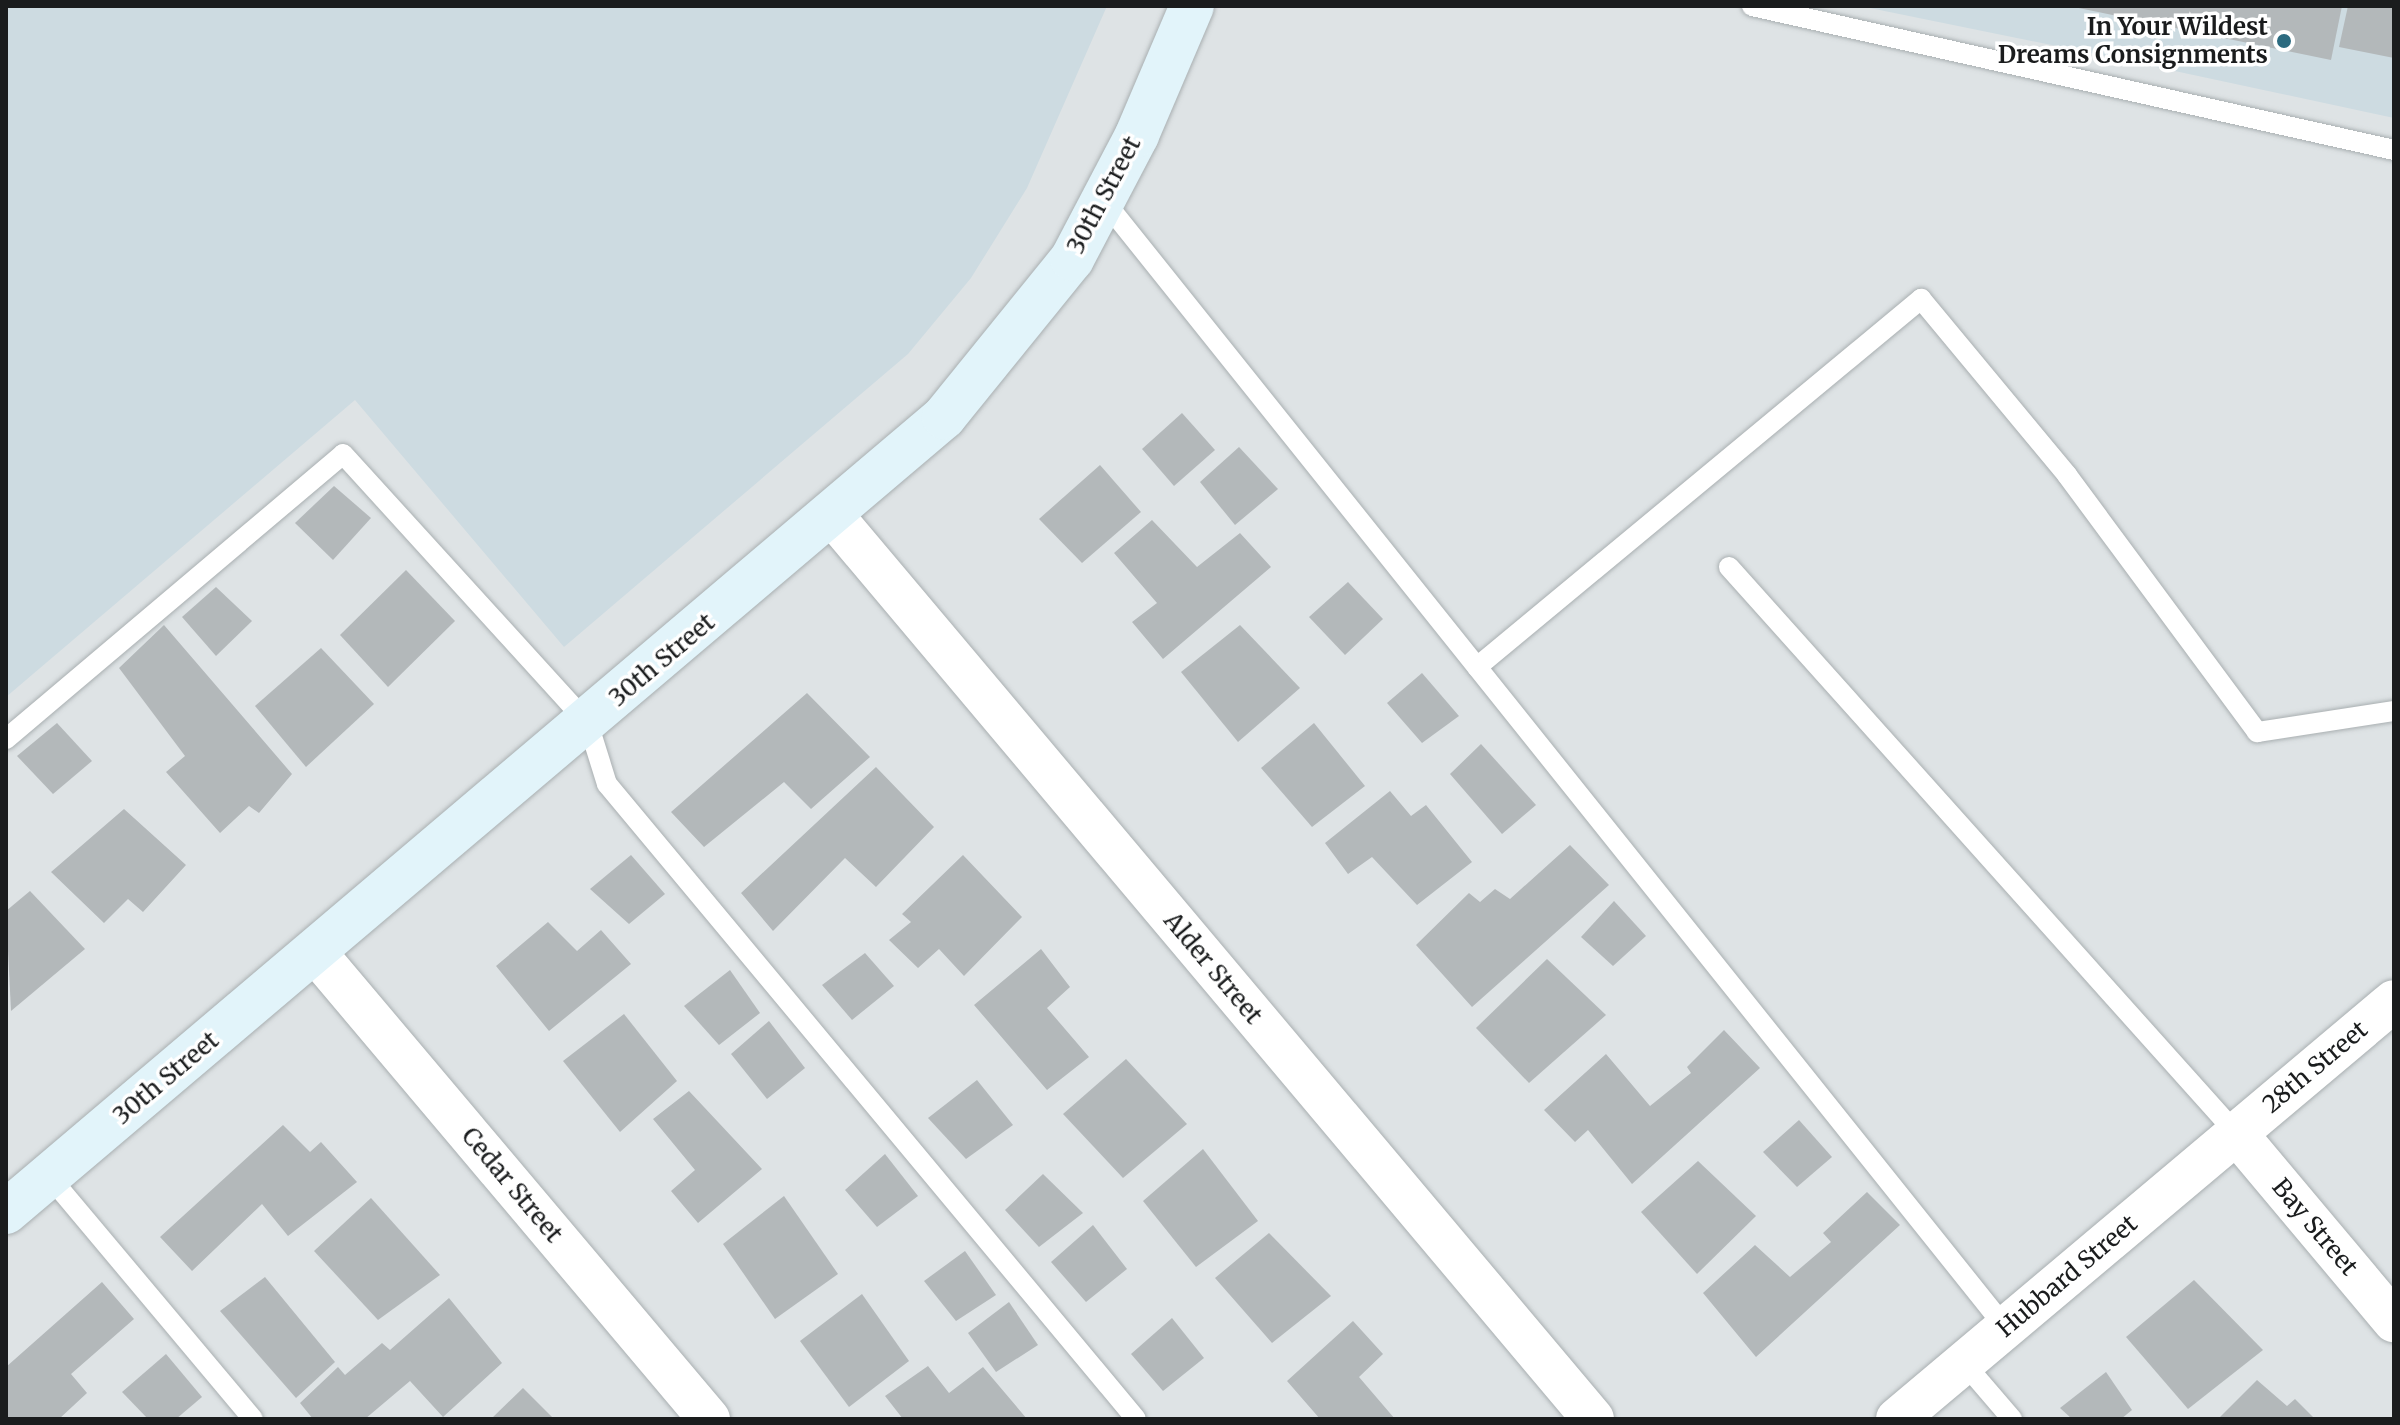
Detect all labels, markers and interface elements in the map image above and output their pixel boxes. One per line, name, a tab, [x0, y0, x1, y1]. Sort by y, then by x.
place label: In Your Wildest Dreams Consignments	[1998, 13, 2268, 69]
marker: In Your Wildest Dreams Consignments	[2275, 32, 2293, 50]
street label: 30th Street	[1061, 132, 1147, 258]
street label: 30th Street	[604, 608, 720, 712]
street label: Alder Street	[1158, 906, 1268, 1030]
street label: 28th Street	[2257, 1015, 2373, 1119]
street label: 30th Street	[108, 1026, 224, 1130]
street label: Cedar Street	[456, 1122, 568, 1248]
street label: Bay Street	[2266, 1173, 2364, 1281]
street label: Hubbard Street	[1991, 1209, 2143, 1343]

